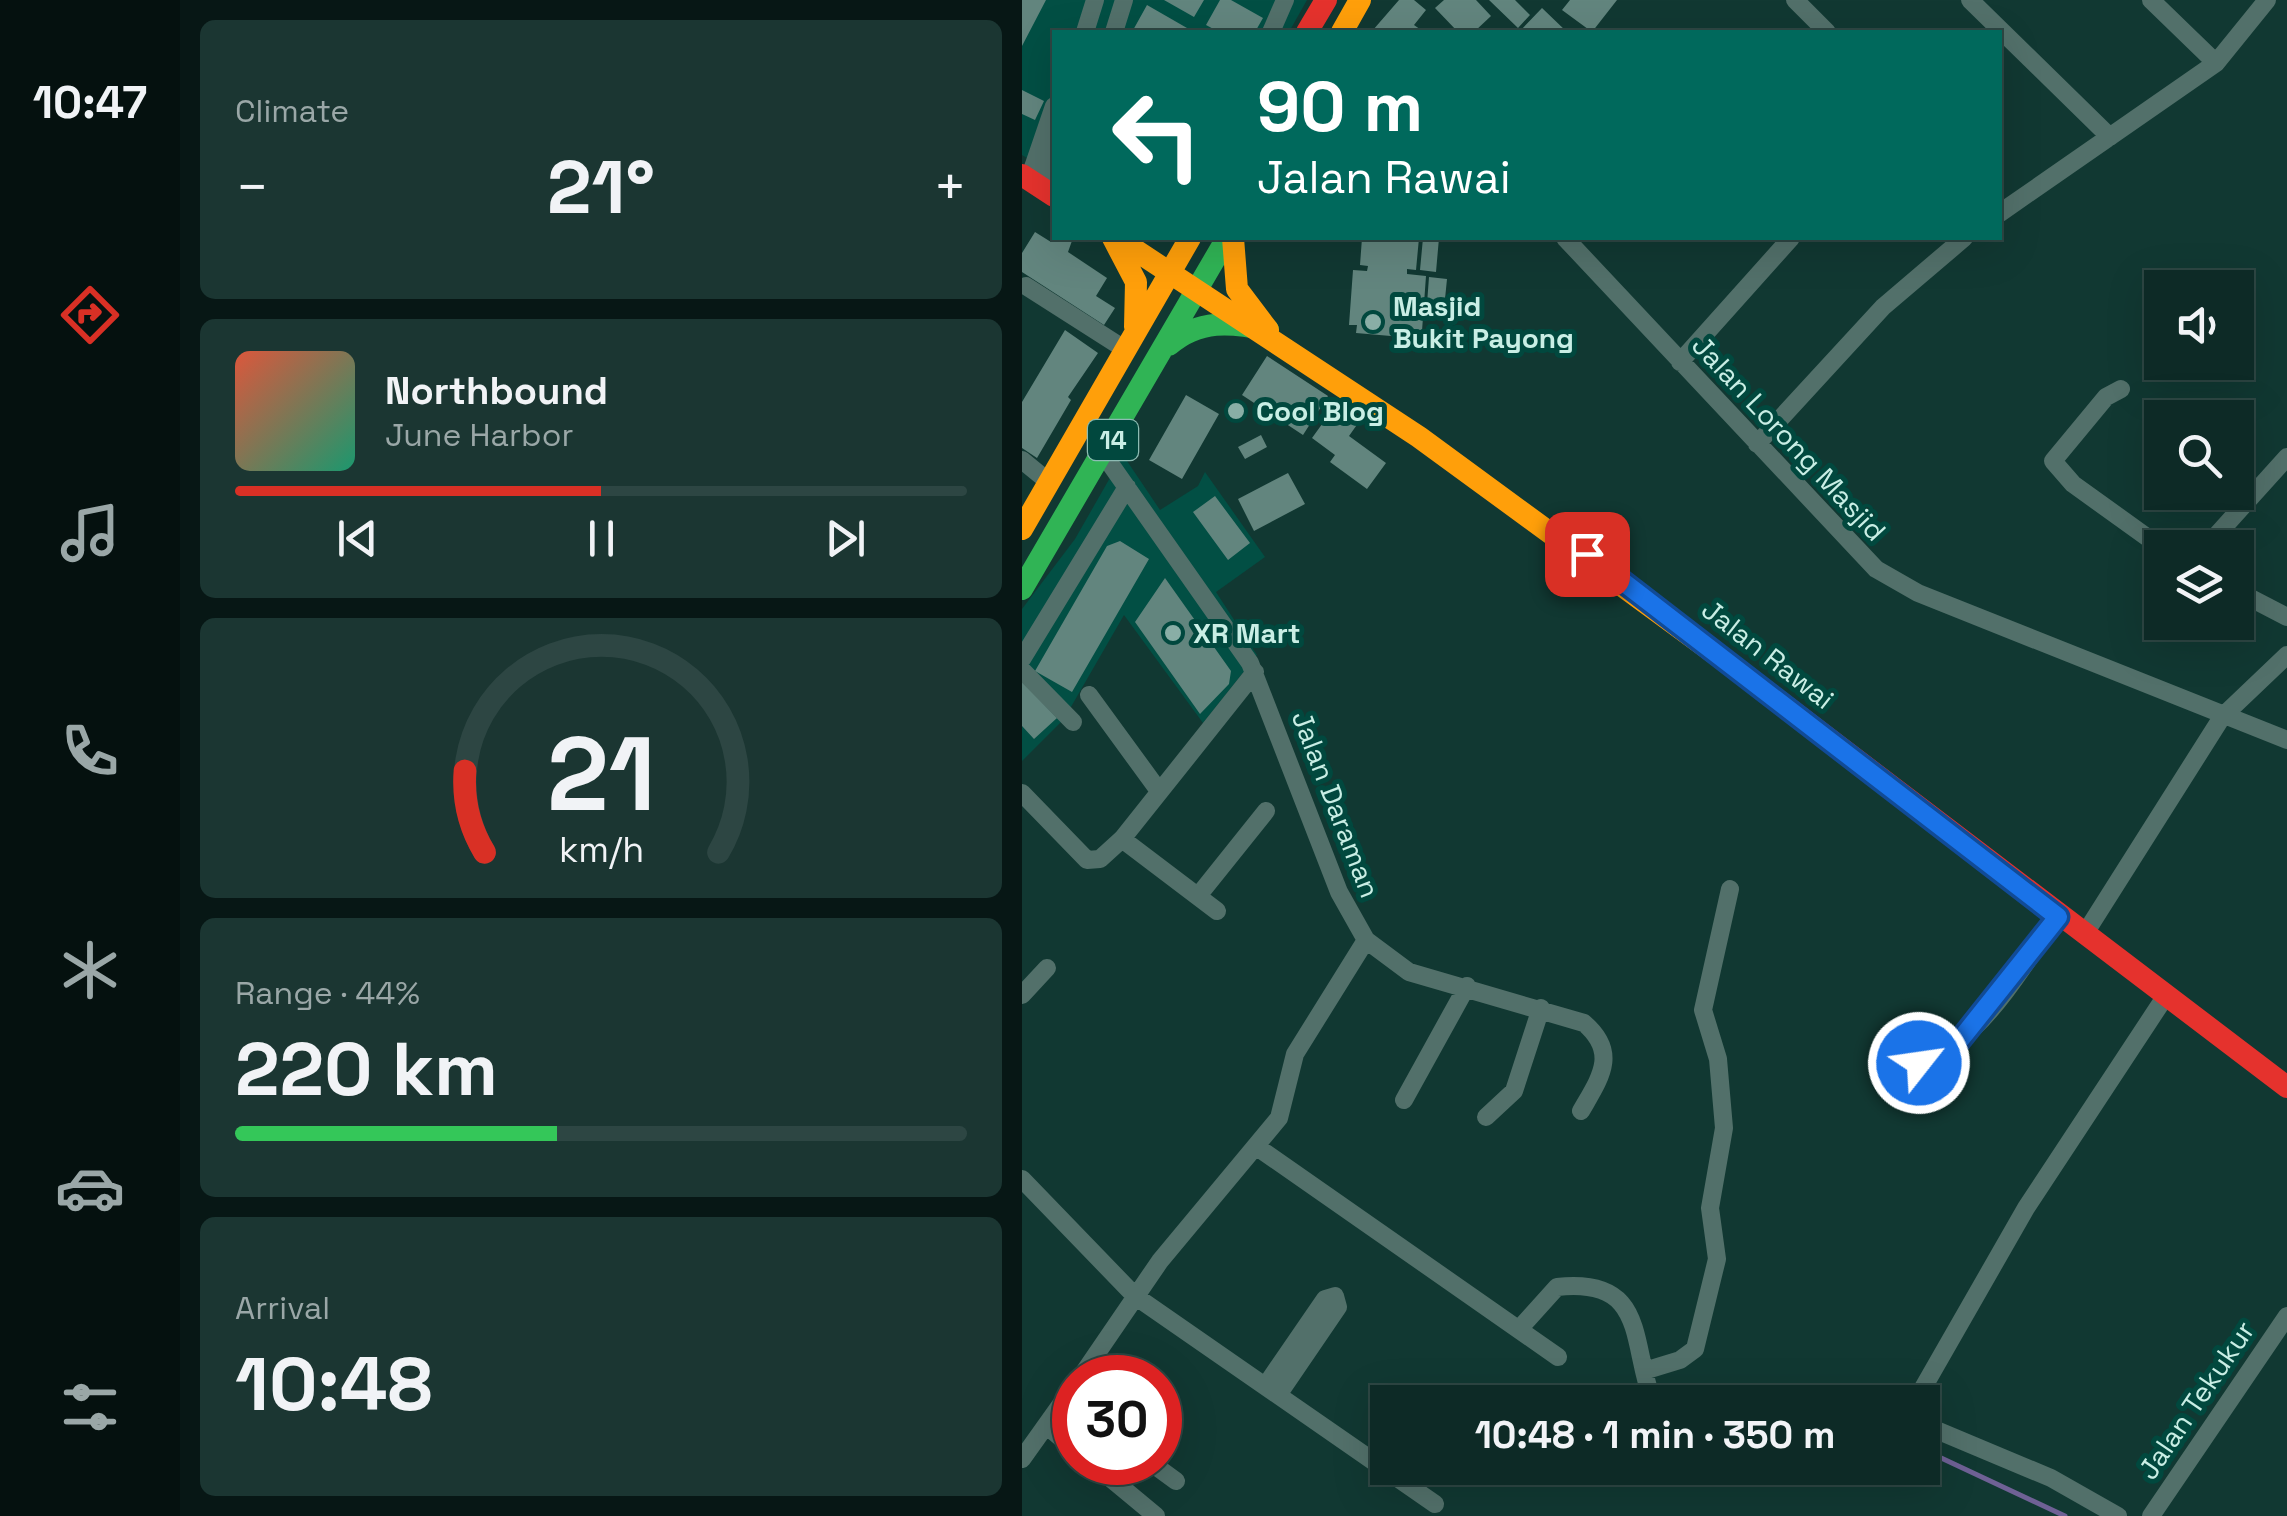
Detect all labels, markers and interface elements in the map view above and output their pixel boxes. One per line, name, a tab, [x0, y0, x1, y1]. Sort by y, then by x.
text: 90 m	[1257, 62, 1423, 151]
icon: left	[1092, 70, 1222, 200]
text: 10:47	[33, 74, 147, 131]
text: Climate	[235, 91, 349, 131]
text: 21°	[547, 139, 655, 235]
text: Jalan Rawai	[1257, 149, 1511, 206]
text: −	[235, 152, 269, 222]
text: +	[933, 152, 967, 222]
map controls	[2144, 270, 2254, 640]
button: sound	[2144, 270, 2254, 380]
icon: directions	[55, 280, 125, 350]
place label: Masjid Bukit Payong	[1393, 288, 1574, 356]
marker: Masjid Bukit Payong	[1362, 311, 1384, 333]
street label: Jalan Lorong Masjid	[1684, 328, 1894, 548]
text: Northbound	[385, 367, 608, 415]
place label: Cool Blog	[1256, 393, 1384, 429]
marker: Cool Blog	[1225, 400, 1247, 422]
button: search	[2144, 400, 2254, 510]
text: June Harbor	[385, 415, 573, 455]
road number: 14	[1088, 420, 1138, 460]
icon: music	[55, 498, 125, 568]
icon: previous	[330, 511, 385, 566]
icon: pause	[574, 511, 629, 566]
icon: next	[818, 511, 873, 566]
pin	[1545, 512, 1630, 597]
icon: arrive	[1560, 527, 1615, 582]
button: layers	[2144, 530, 2254, 640]
street label: Jalan Rawai	[1695, 591, 1841, 717]
place label: XR Mart	[1193, 615, 1301, 651]
marker: XR Mart	[1162, 622, 1184, 644]
street label: Jalan Daraman	[1284, 705, 1388, 903]
text: 21	[547, 708, 655, 840]
icon: phone	[55, 716, 125, 786]
text: km/h	[558, 827, 644, 872]
icon: climate	[55, 935, 125, 1005]
text: Range · 44%	[235, 973, 420, 1013]
position arrow	[1867, 1011, 1971, 1115]
text: 220 km	[235, 1021, 498, 1117]
icon: car	[55, 1153, 125, 1223]
text: Arrival	[235, 1288, 330, 1328]
street label: Jalan Tekukur	[2130, 1314, 2262, 1486]
text: 10:48	[235, 1336, 433, 1432]
speed limit sign: 30	[1052, 1355, 1182, 1485]
icon: filters	[55, 1372, 125, 1442]
text: 10:48 · 1 min · 350 m	[1475, 1411, 1835, 1459]

